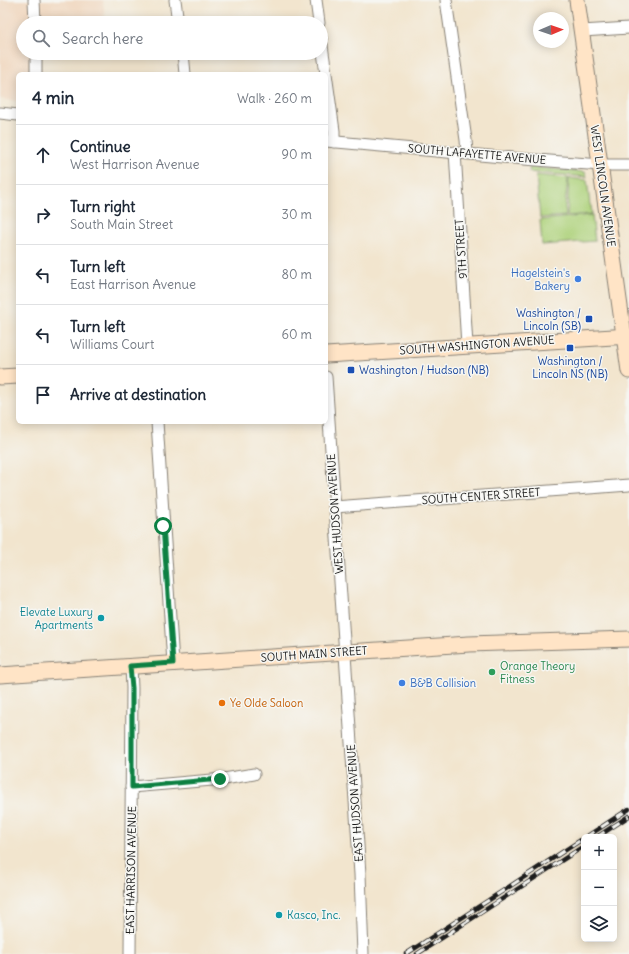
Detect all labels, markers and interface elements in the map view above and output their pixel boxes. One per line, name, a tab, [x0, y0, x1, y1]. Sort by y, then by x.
north arrow	[533, 12, 569, 48]
search box	[16, 16, 328, 60]
icon: search	[30, 27, 52, 49]
text: Search here	[62, 29, 143, 48]
text: 4 min	[32, 87, 74, 109]
text: Walk · 260 m	[237, 90, 312, 107]
street label: WEST LINCOLN AVENUE	[588, 124, 618, 248]
text: Continue	[70, 137, 131, 156]
street label: SOUTH LAFAYETTE AVENUE	[407, 141, 547, 167]
icon: ahead	[32, 144, 54, 166]
text: 90 m	[281, 146, 312, 163]
text: West Harrison Avenue	[70, 156, 199, 173]
text: Turn right	[70, 197, 135, 216]
icon: right	[32, 204, 54, 226]
text: 30 m	[282, 206, 312, 223]
text: South Main Street	[70, 216, 173, 233]
street label: 9TH STREET	[452, 218, 470, 279]
text: Turn left	[70, 257, 125, 276]
icon: left	[32, 264, 54, 286]
text: 80 m	[281, 266, 312, 283]
place label: Hagelstein's Bakery	[511, 266, 570, 293]
marker: Hagelstein's Bakery	[573, 274, 583, 284]
text: East Harrison Avenue	[70, 276, 196, 293]
place label: Washington / Lincoln (SB)	[516, 306, 581, 333]
marker: Washington / Lincoln (SB)	[584, 314, 594, 324]
text: Turn left	[70, 317, 125, 336]
icon: left	[32, 324, 54, 346]
text: 60 m	[281, 326, 312, 343]
street label: SOUTH WASHINGTON AVENUE	[399, 333, 555, 357]
text: Williams Court	[70, 336, 154, 353]
marker: Washington / Lincoln NS (NB)	[565, 343, 575, 353]
place label: Washington / Lincoln NS (NB)	[532, 354, 608, 381]
place label: Washington / Hudson (NB)	[359, 363, 489, 377]
marker: Washington / Hudson (NB)	[346, 365, 356, 375]
icon: arrive	[32, 384, 54, 406]
text: Arrive at destination	[70, 385, 206, 404]
street label: WEST HUDSON AVENUE	[324, 453, 346, 575]
street label: SOUTH CENTER STREET	[421, 485, 541, 507]
route start	[154, 517, 172, 535]
place label: Elevate Luxury Apartments	[20, 605, 93, 632]
marker: Elevate Luxury Apartments	[96, 613, 106, 623]
street label: SOUTH MAIN STREET	[260, 643, 368, 665]
place label: Orange Theory Fitness	[500, 659, 575, 686]
marker: Orange Theory Fitness	[487, 667, 497, 677]
place label: B&B Collision	[410, 676, 476, 690]
marker: B&B Collision	[397, 678, 407, 688]
place label: Ye Olde Saloon	[230, 696, 303, 710]
marker: Ye Olde Saloon	[217, 698, 227, 708]
street label: EAST HUDSON AVENUE	[344, 744, 366, 862]
route end	[211, 770, 229, 788]
street label: EAST HARRISON AVENUE	[123, 806, 139, 934]
map controls	[581, 834, 617, 942]
button: +	[581, 834, 617, 870]
button: −	[581, 870, 617, 906]
button: layers	[581, 906, 617, 942]
place label: Kasco, Inc.	[287, 908, 341, 922]
marker: Kasco, Inc.	[274, 910, 284, 920]

